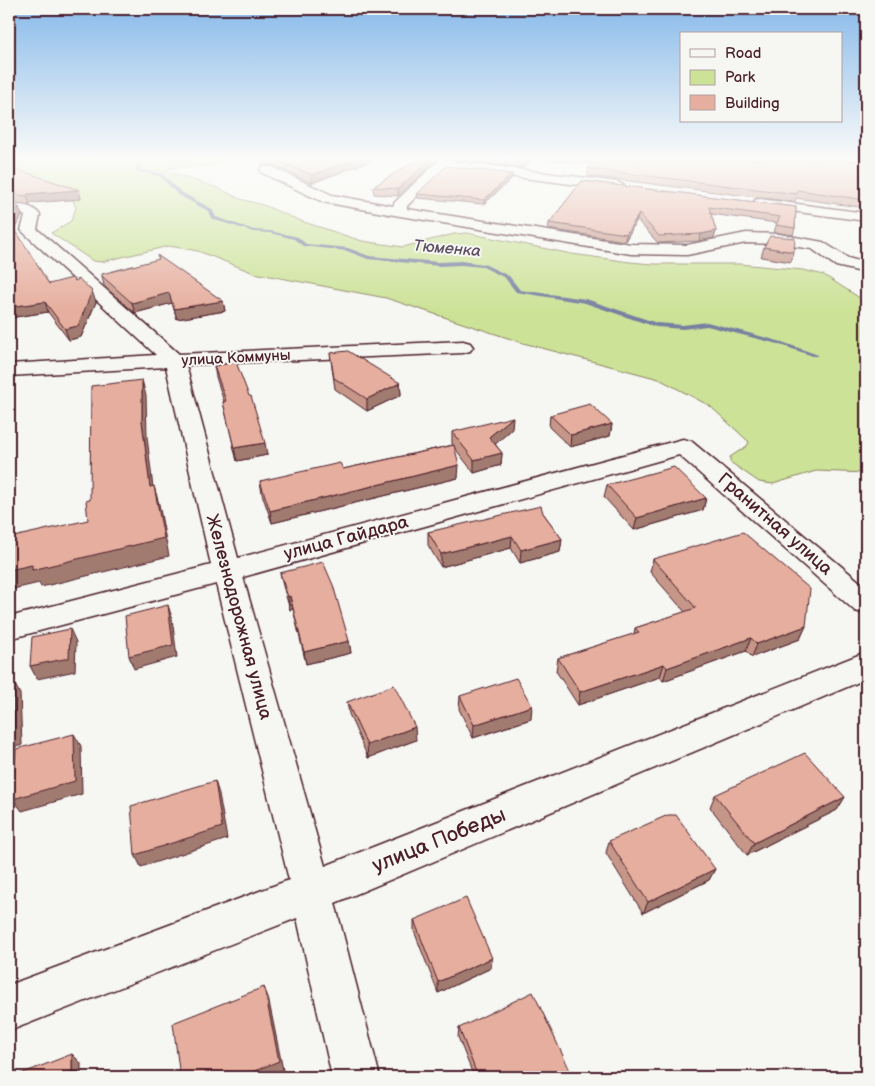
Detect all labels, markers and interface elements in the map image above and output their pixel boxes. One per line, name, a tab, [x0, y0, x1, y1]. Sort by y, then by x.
legend	[680, 32, 842, 122]
text: Road	[725, 44, 761, 63]
text: Park	[725, 68, 756, 87]
text: Building	[725, 94, 780, 113]
water label: Тюменка	[412, 237, 482, 261]
street label: улица Коммуны	[181, 346, 291, 370]
street label: Гранитная улица	[713, 469, 837, 580]
street label: улица Гайдара	[282, 511, 411, 565]
street label: Железнодорожная улица	[201, 512, 277, 722]
street label: улица Победы	[369, 802, 509, 878]

